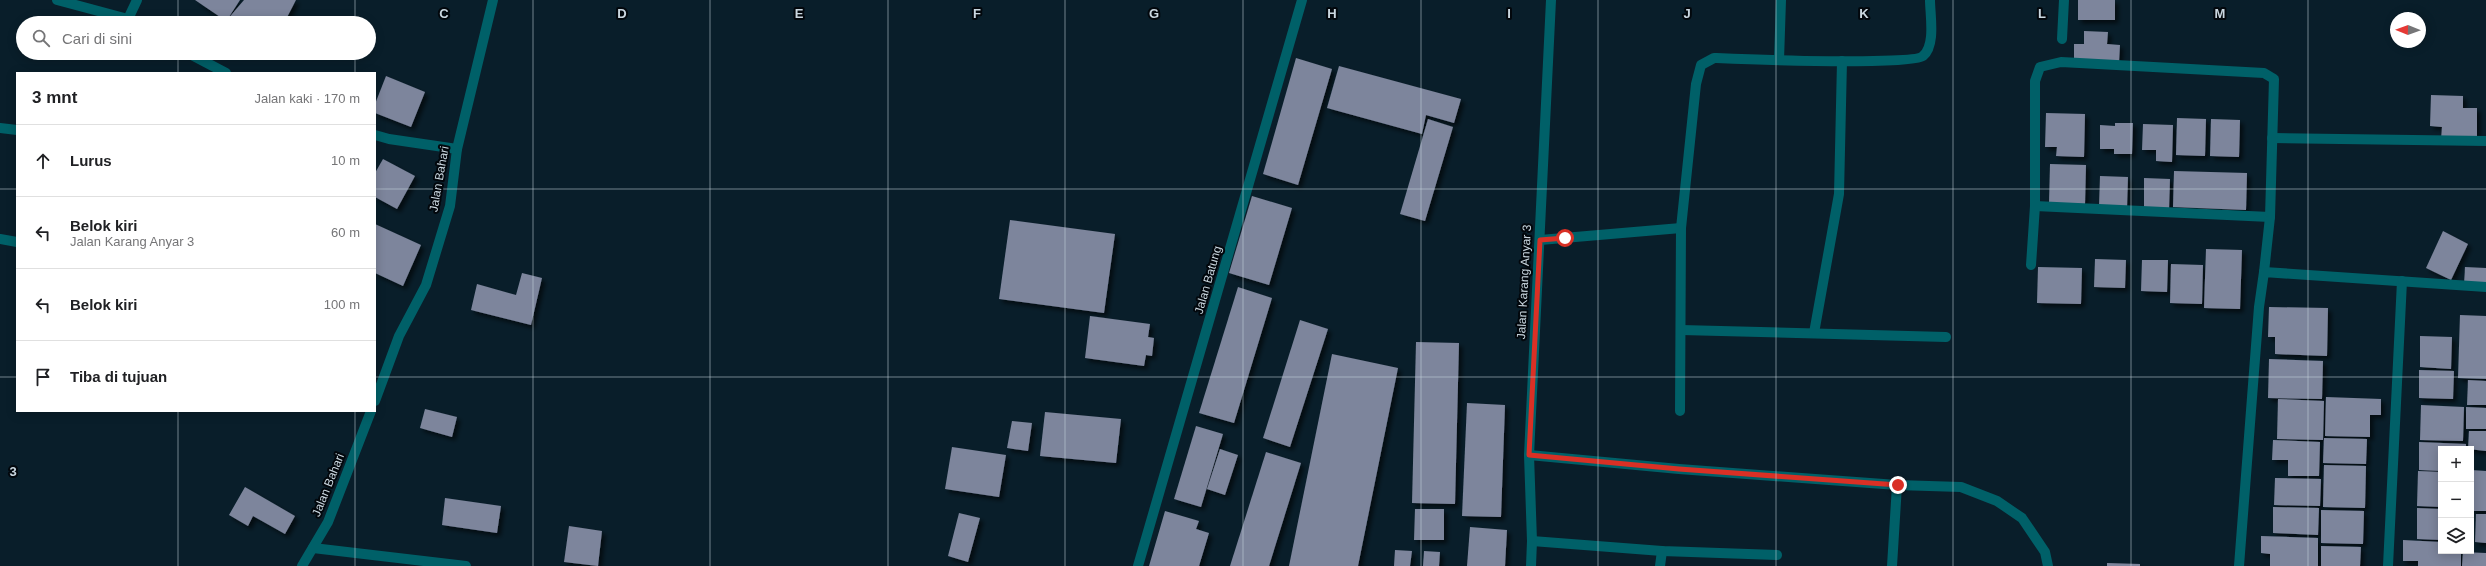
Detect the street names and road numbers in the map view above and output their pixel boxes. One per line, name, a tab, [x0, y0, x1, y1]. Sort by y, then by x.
street label: Jalan Bahari	[426, 145, 452, 213]
street label: Jalan Karang Anyar 3	[1514, 224, 1534, 340]
street label: Jalan Batung	[1192, 244, 1224, 316]
street label: Jalan Bahari	[309, 451, 347, 519]

